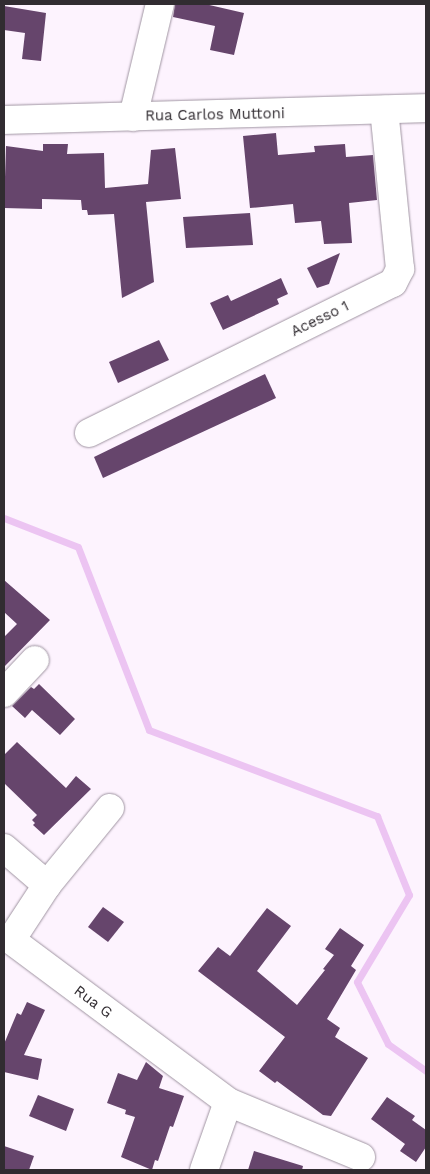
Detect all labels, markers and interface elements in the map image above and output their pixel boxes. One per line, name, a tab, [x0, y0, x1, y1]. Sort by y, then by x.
street label: Rua Carlos Muttoni	[145, 105, 285, 125]
street label: Acesso 1	[288, 297, 352, 341]
street label: Rua G	[70, 982, 116, 1022]

